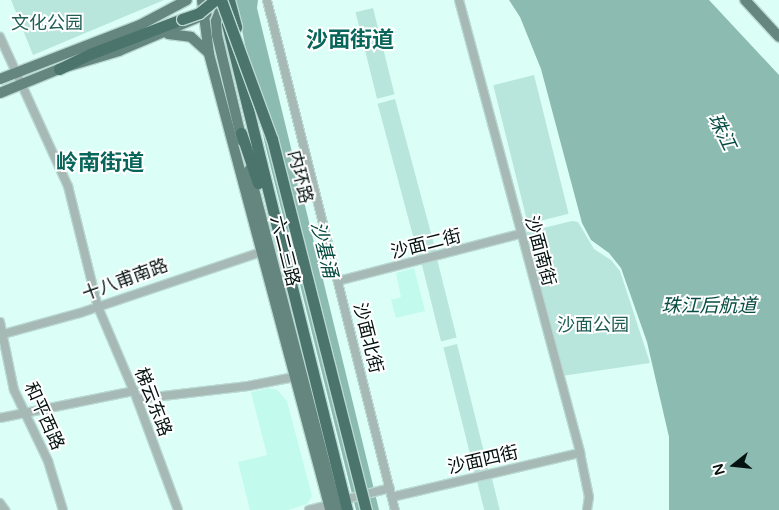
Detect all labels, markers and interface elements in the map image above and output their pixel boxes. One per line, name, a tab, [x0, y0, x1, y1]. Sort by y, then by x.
park label: 文化公园	[11, 12, 83, 34]
district label: 沙面街道	[306, 28, 394, 54]
water label: 珠江	[702, 110, 740, 154]
street label: 内环路	[283, 148, 317, 206]
district label: 岭南街道	[56, 151, 144, 177]
street label: 六二三路	[266, 213, 304, 289]
street label: 沙面南街	[520, 213, 560, 289]
water label: 沙基涌	[305, 220, 341, 280]
street label: 沙面二街	[388, 225, 464, 263]
street label: 十八甫南路	[79, 254, 171, 306]
water label: 珠江后航道	[662, 296, 756, 318]
street label: 沙面北街	[349, 300, 387, 376]
park label: 沙面公园	[557, 314, 629, 336]
street label: 梯云东路	[130, 365, 176, 439]
street label: 和平西路	[19, 379, 69, 453]
north arrow	[709, 440, 759, 490]
street label: 沙面四街	[445, 441, 521, 479]
text: N	[709, 462, 729, 477]

